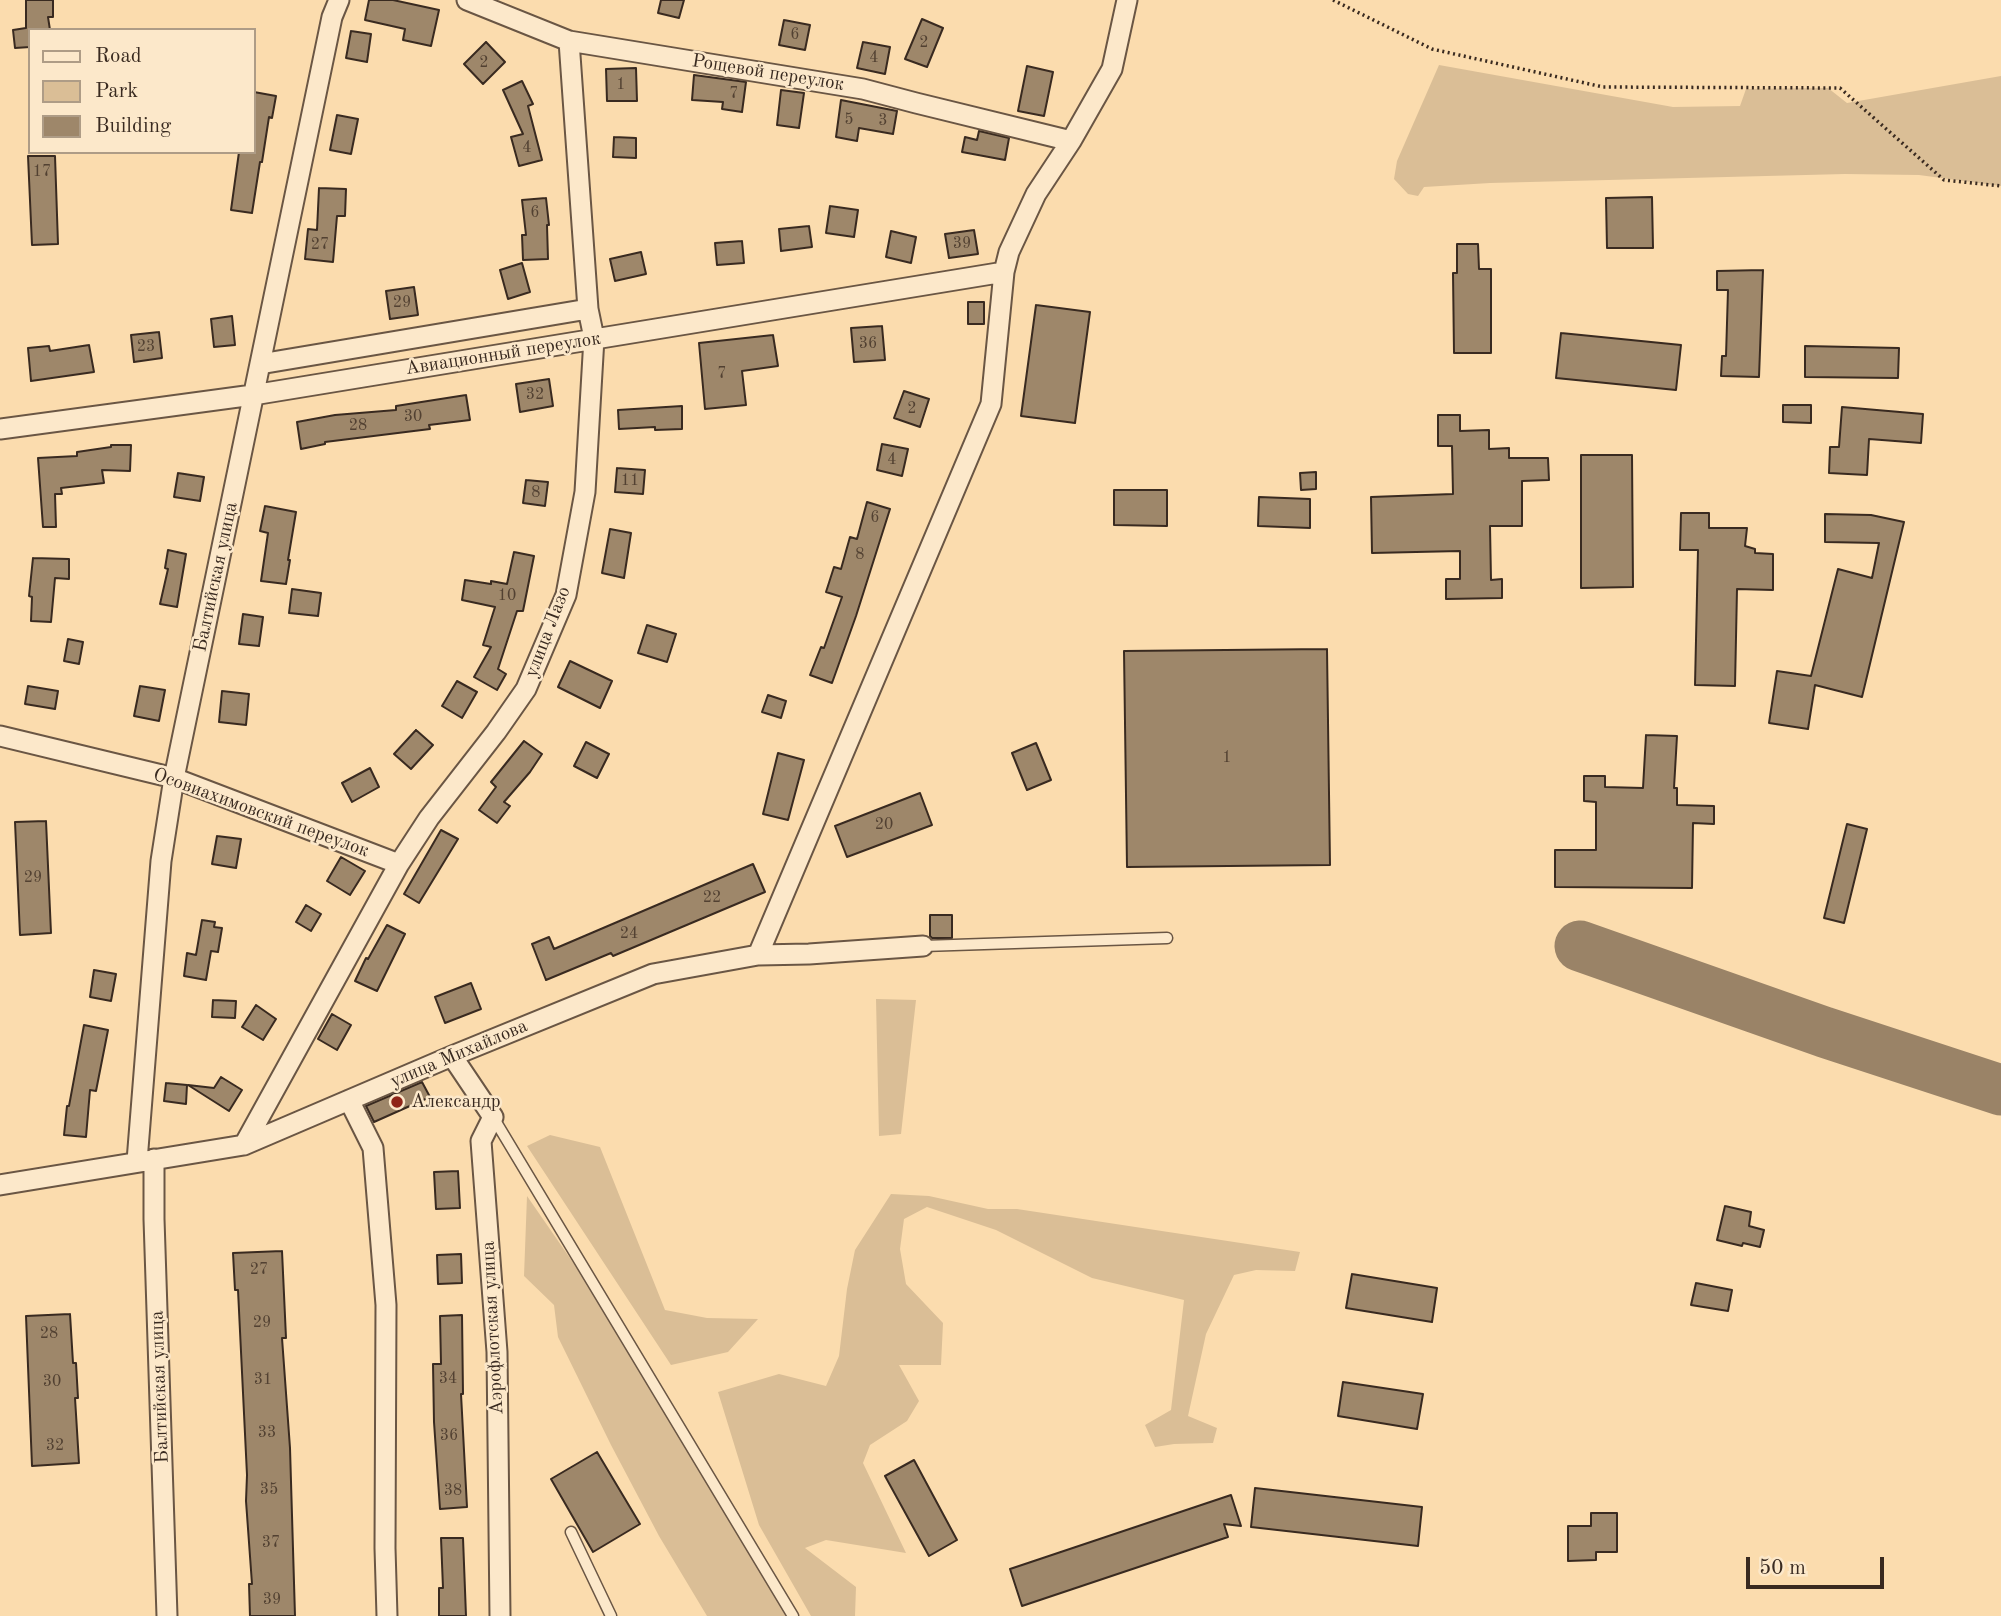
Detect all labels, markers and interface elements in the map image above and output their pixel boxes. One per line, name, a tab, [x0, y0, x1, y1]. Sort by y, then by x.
house number: 6	[790, 25, 800, 45]
legend	[28, 28, 256, 154]
house number: 2	[919, 33, 929, 53]
text: Road	[95, 46, 142, 67]
house number: 4	[869, 48, 879, 68]
street label: Рощевой переулок	[690, 50, 846, 96]
house number: 2	[479, 53, 489, 73]
house number: 1	[616, 75, 626, 95]
text: Park	[95, 81, 138, 102]
house number: 7	[729, 84, 739, 104]
house number: 5	[844, 110, 854, 130]
house number: 3	[878, 111, 888, 131]
text: Building	[95, 116, 171, 137]
house number: 4	[522, 138, 532, 158]
house number: 17	[33, 162, 51, 182]
house number: 6	[530, 203, 540, 223]
house number: 39	[953, 234, 971, 254]
house number: 27	[311, 235, 329, 255]
house number: 29	[393, 293, 411, 313]
street label: Авиационный переулок	[404, 327, 602, 381]
house number: 36	[859, 334, 877, 354]
house number: 23	[137, 337, 155, 357]
house number: 7	[717, 364, 727, 384]
house number: 32	[526, 385, 544, 405]
house number: 2	[907, 399, 917, 419]
house number: 30	[404, 407, 422, 427]
house number: 28	[349, 416, 367, 436]
house number: 4	[887, 450, 897, 470]
house number: 11	[621, 471, 639, 491]
house number: 8	[531, 483, 541, 503]
street label: Балтийская улица	[189, 500, 243, 654]
house number: 6	[870, 508, 880, 528]
house number: 8	[855, 545, 865, 565]
street label: улица Лазо	[520, 583, 576, 681]
house number: 10	[498, 586, 516, 606]
house number: 1	[1222, 748, 1232, 768]
street label: Осовиахимовский переулок	[150, 763, 372, 863]
house number: 20	[875, 815, 893, 835]
house number: 29	[24, 868, 42, 888]
house number: 22	[703, 888, 721, 908]
house number: 24	[620, 924, 638, 944]
street label: улица Михайлова	[387, 1015, 531, 1093]
place label: Александр	[411, 1091, 501, 1113]
marker: Александр	[389, 1094, 405, 1110]
street label: Аэрофлотская улица	[477, 1241, 509, 1415]
house number: 27	[250, 1260, 268, 1280]
street label: Балтийская улица	[146, 1310, 174, 1464]
house number: 29	[253, 1313, 271, 1333]
house number: 28	[40, 1324, 58, 1344]
house number: 34	[439, 1369, 457, 1389]
house number: 31	[254, 1370, 272, 1390]
house number: 30	[43, 1372, 61, 1392]
house number: 33	[258, 1423, 276, 1443]
house number: 36	[440, 1426, 458, 1446]
house number: 32	[46, 1436, 64, 1456]
house number: 35	[260, 1480, 278, 1500]
house number: 38	[444, 1481, 462, 1501]
house number: 37	[262, 1533, 280, 1553]
scale bar	[1749, 1542, 1887, 1586]
text: 50 m	[1759, 1558, 1806, 1579]
house number: 39	[263, 1590, 281, 1610]

